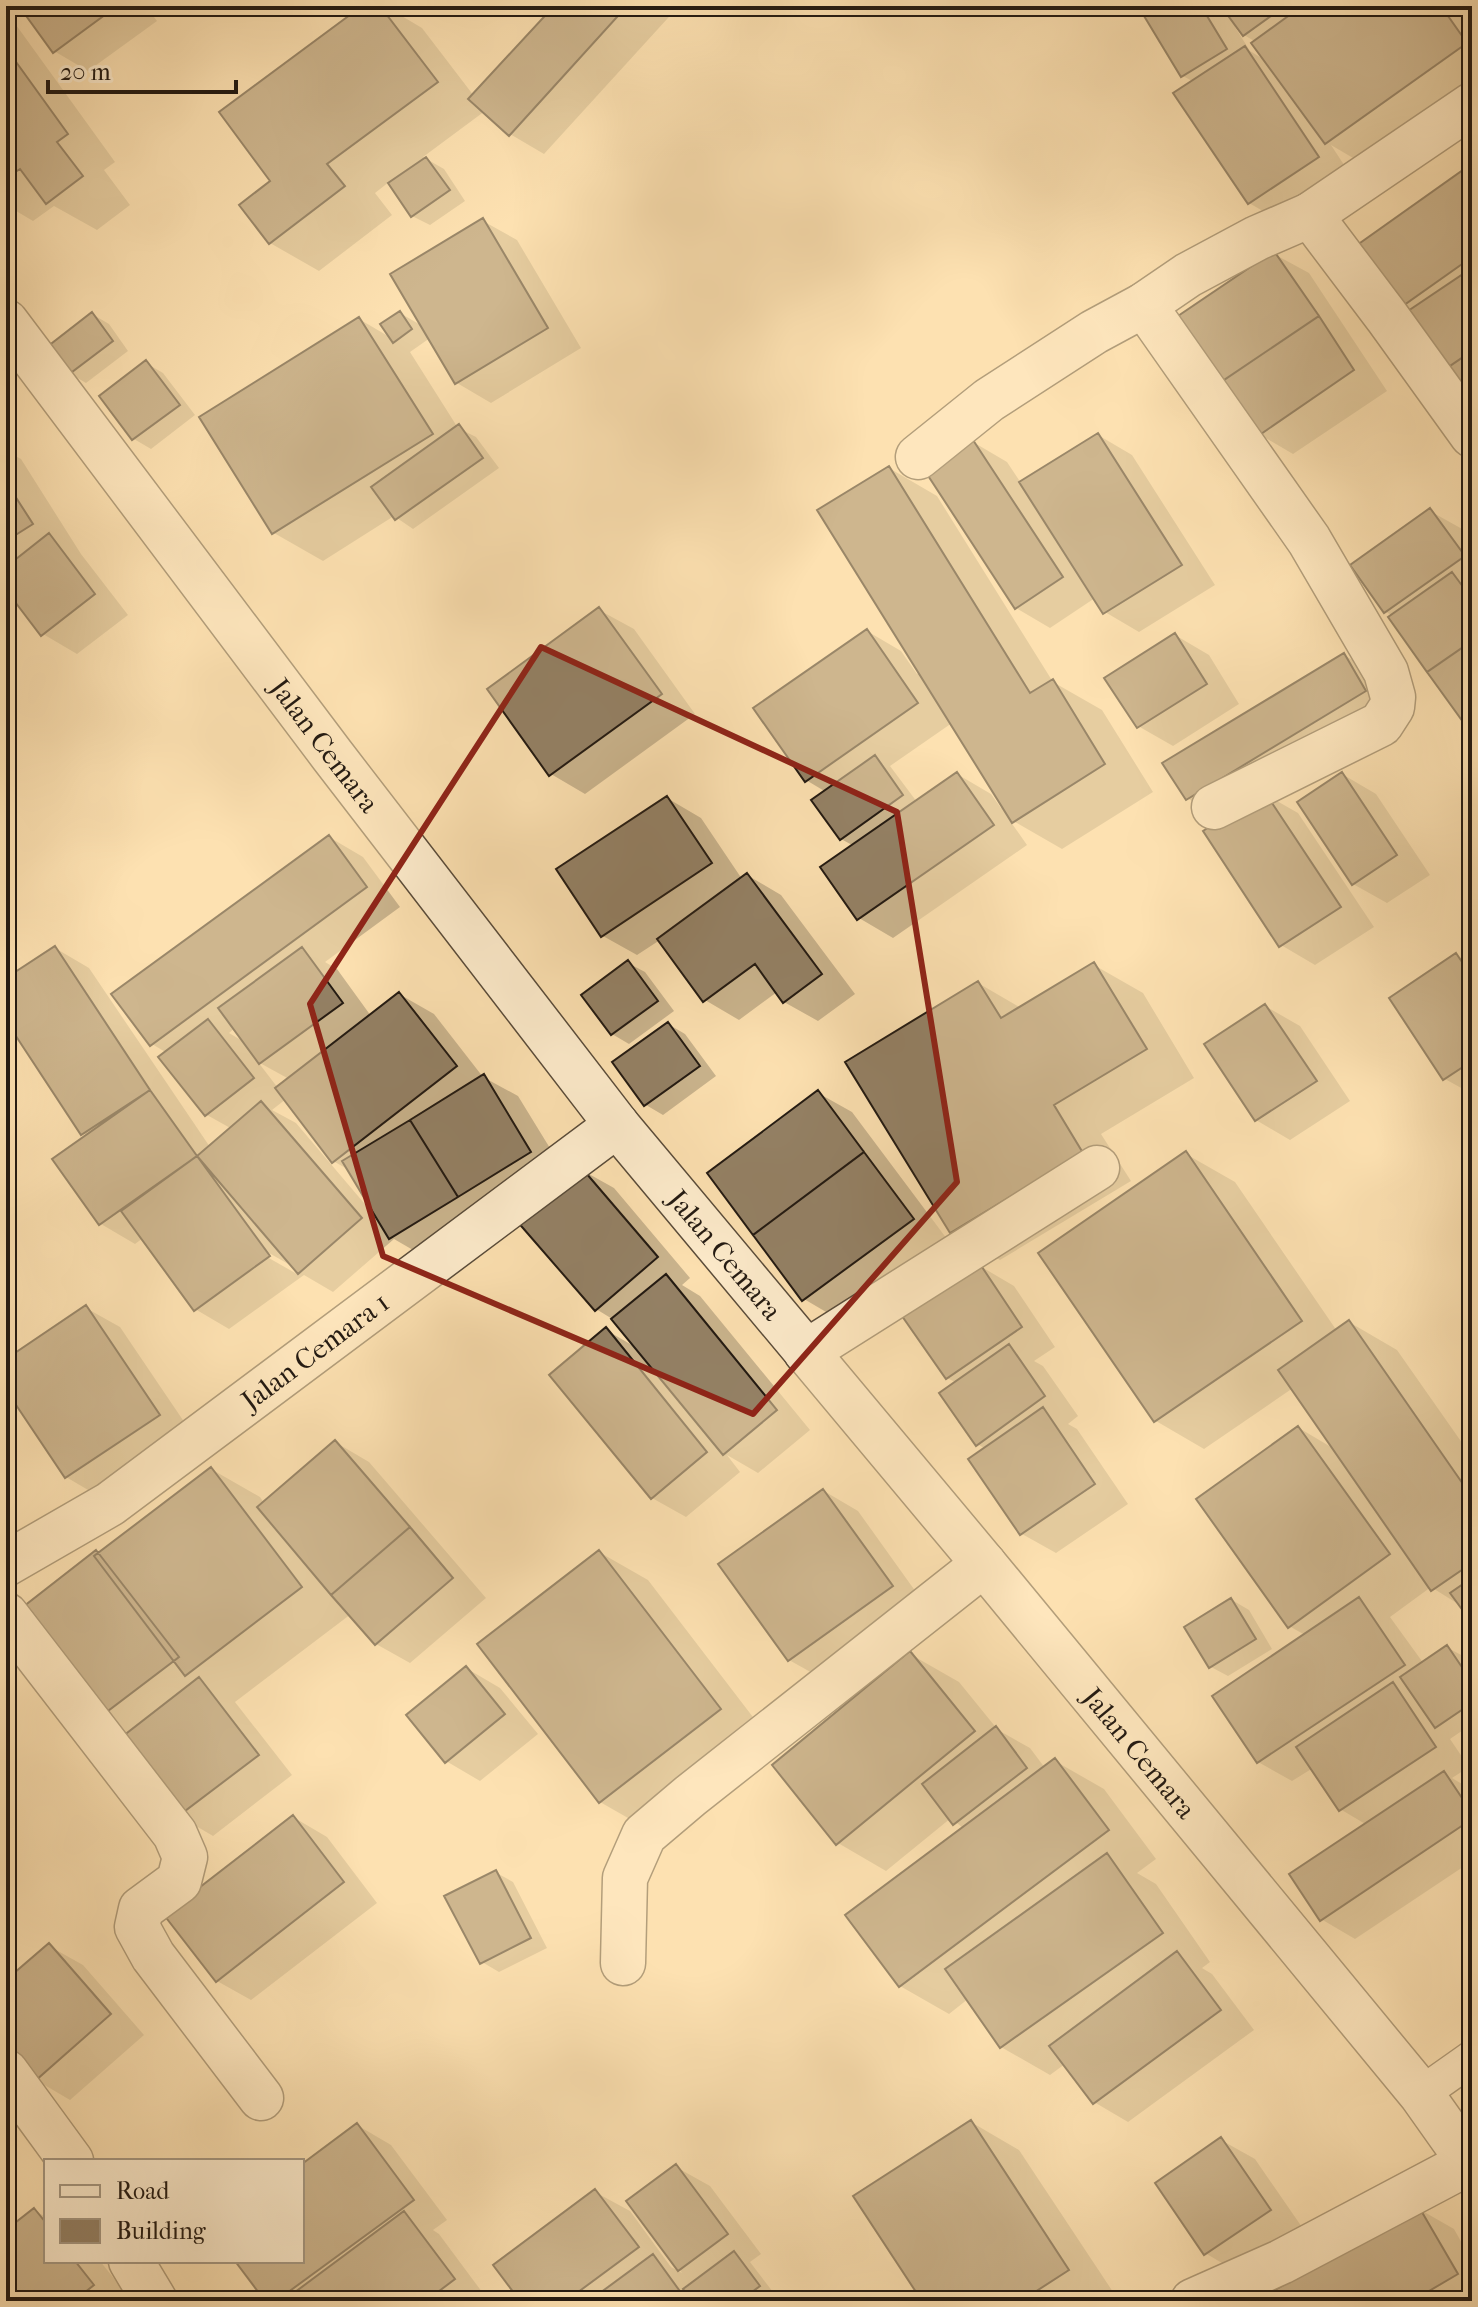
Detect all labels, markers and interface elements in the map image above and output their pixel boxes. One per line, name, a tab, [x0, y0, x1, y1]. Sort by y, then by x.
scale bar	[48, 44, 236, 94]
text: 20 m	[60, 58, 111, 86]
street label: Jalan Cemara	[262, 670, 387, 820]
street label: Jalan Cemara	[660, 1182, 790, 1328]
street label: Jalan Cemara 1	[233, 1285, 396, 1418]
street label: Jalan Cemara	[1075, 1680, 1204, 1826]
legend	[44, 2159, 304, 2263]
text: Road	[116, 2177, 170, 2205]
text: Building	[116, 2217, 207, 2245]

